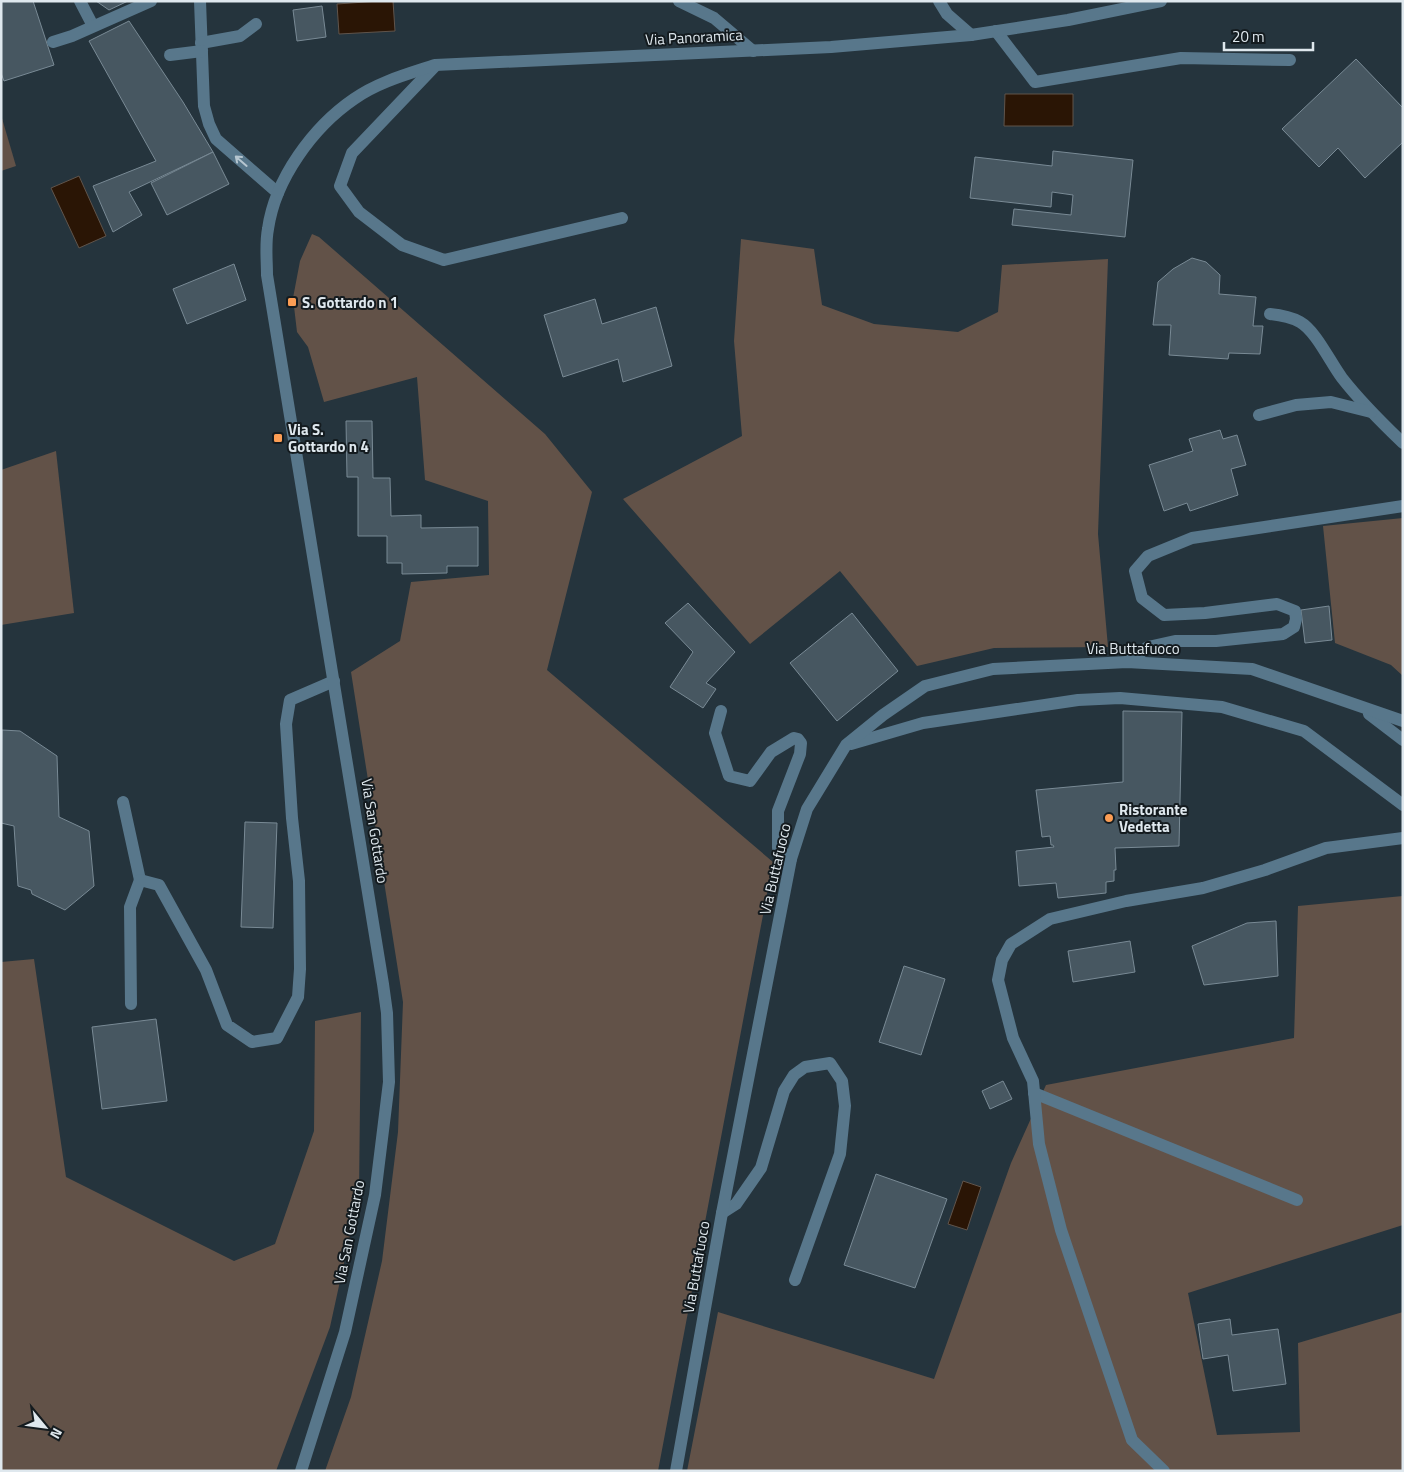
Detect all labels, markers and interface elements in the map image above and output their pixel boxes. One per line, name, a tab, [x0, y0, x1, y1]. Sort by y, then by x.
scale bar	[1224, 20, 1313, 52]
street label: Via Panoramica	[645, 23, 744, 51]
text: 20 m	[1232, 25, 1265, 48]
one-way arrow	[235, 155, 248, 167]
place label: S. Gottardo n 1	[302, 291, 398, 314]
marker: S. Gottardo n 1	[286, 296, 298, 308]
place label: Via S. Gottardo n 4	[288, 418, 369, 458]
marker: Via S. Gottardo n 4	[272, 432, 284, 444]
street label: Via Buttafuoco	[1086, 637, 1180, 660]
street label: Via San Gottardo	[355, 777, 395, 885]
place label: Ristorante Vedetta	[1119, 798, 1188, 838]
marker: Ristorante Vedetta	[1103, 812, 1115, 824]
street label: Via Buttafuoco	[753, 821, 797, 917]
street label: Via San Gottardo	[328, 1178, 370, 1286]
street label: Via Buttafuoco	[677, 1219, 715, 1315]
north arrow	[20, 1402, 70, 1452]
text: N	[45, 1424, 68, 1443]

